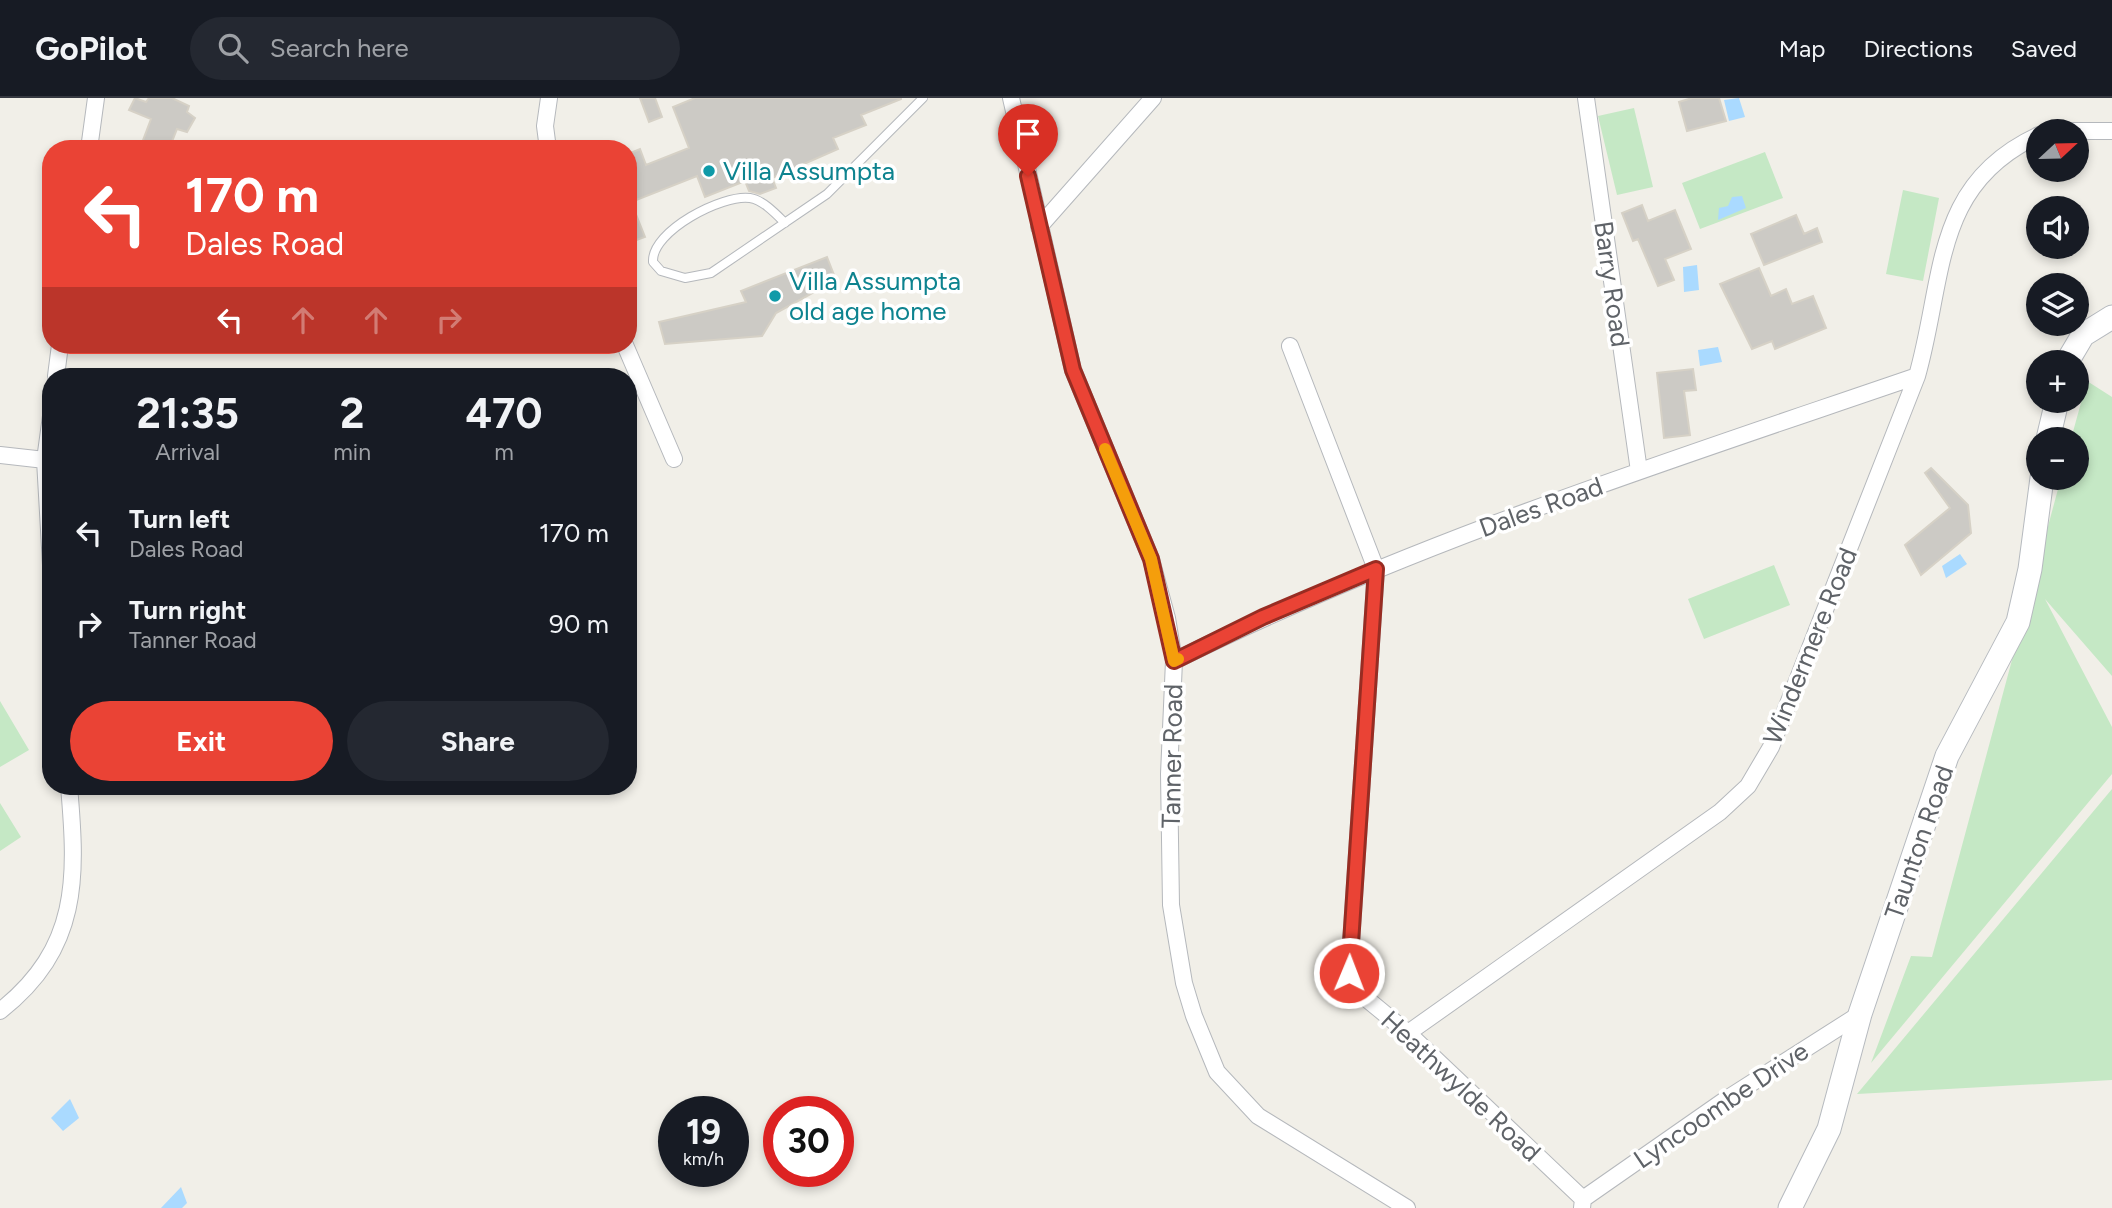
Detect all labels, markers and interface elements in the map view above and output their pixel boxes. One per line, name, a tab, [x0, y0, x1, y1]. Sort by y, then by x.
search box	[190, 17, 680, 80]
text: GoPilot	[35, 29, 148, 68]
icon: search	[214, 29, 252, 67]
text: Search here	[270, 32, 409, 64]
text: Map	[1779, 34, 1825, 63]
text: Directions	[1863, 34, 1973, 63]
text: Saved	[2011, 34, 2077, 63]
pin	[998, 104, 1058, 176]
icon: arrive	[1009, 115, 1047, 153]
north arrow	[2026, 119, 2090, 182]
map controls	[2026, 119, 2089, 490]
place label: Villa Assumpta	[723, 155, 895, 187]
marker: Villa Assumpta	[701, 163, 717, 179]
text: 170 m	[185, 165, 319, 224]
icon: left	[70, 168, 161, 259]
button: sound	[2026, 196, 2089, 259]
street label: Barry Road	[1587, 219, 1637, 349]
text: Dales Road	[185, 225, 344, 263]
place label: Villa Assumpta old age home	[789, 265, 961, 327]
button: layers	[2026, 273, 2089, 336]
marker: Villa Assumpta old age home	[767, 288, 783, 304]
icon: left	[211, 301, 249, 339]
icon: ahead	[284, 301, 322, 339]
icon: ahead	[357, 301, 395, 339]
icon: right	[430, 301, 468, 339]
button: +	[2026, 350, 2089, 413]
text: 21:35	[136, 388, 239, 439]
text: 2	[340, 388, 364, 439]
text: 470	[465, 388, 543, 439]
button: −	[2026, 427, 2089, 490]
text: Arrival	[155, 438, 220, 466]
text: min	[333, 438, 371, 466]
text: m	[494, 438, 514, 466]
street label: Dales Road	[1475, 470, 1607, 544]
text: Turn left	[129, 503, 230, 535]
icon: left	[70, 514, 108, 552]
text: 170 m	[539, 517, 609, 549]
text: Dales Road	[129, 535, 244, 563]
street label: Windermere Road	[1756, 543, 1864, 749]
text: Turn right	[129, 594, 246, 626]
icon: right	[70, 605, 108, 643]
text: 90 m	[549, 608, 609, 640]
text: Tanner Road	[129, 626, 257, 654]
street label: Tanner Road	[1155, 684, 1189, 828]
button: Exit	[70, 701, 333, 781]
button: Share	[347, 701, 609, 781]
street label: Taunton Road	[1878, 761, 1960, 923]
position arrow	[1312, 936, 1386, 1010]
street label: Heathwylde Road	[1375, 1004, 1547, 1168]
street label: Lyncoombe Drive	[1628, 1035, 1814, 1175]
speed limit sign: 30	[763, 1096, 854, 1187]
text: 19	[686, 1111, 721, 1153]
text: km/h	[683, 1148, 724, 1170]

